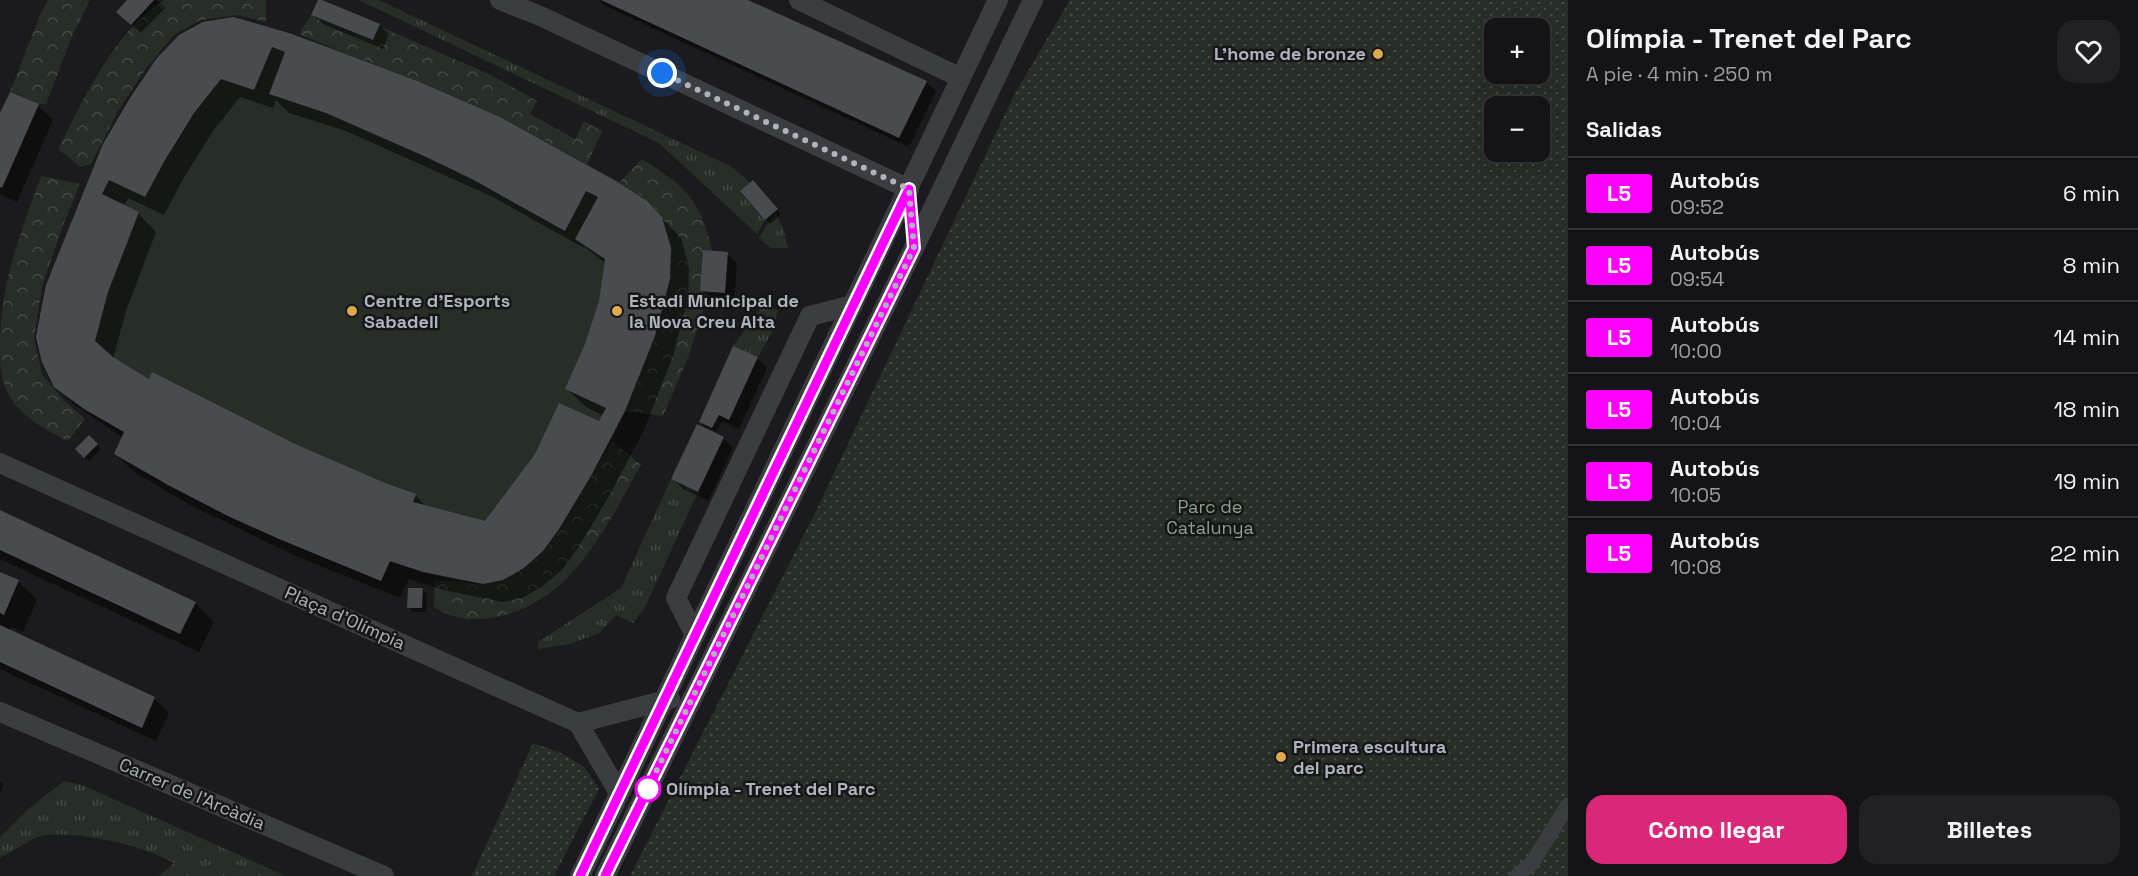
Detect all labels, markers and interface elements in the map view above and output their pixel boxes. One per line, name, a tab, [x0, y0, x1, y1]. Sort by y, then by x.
map controls	[1484, 18, 1550, 162]
button: +	[1484, 18, 1550, 84]
text: Olímpia - Trenet del Parc	[1586, 20, 1912, 56]
button: heart	[2057, 20, 2120, 83]
place label: L'home de bronze	[1214, 42, 1366, 65]
marker: L'home de bronze	[1371, 47, 1385, 61]
your location	[647, 58, 677, 88]
text: A pie · 4 min · 250 m	[1586, 61, 1772, 87]
button: −	[1484, 96, 1550, 162]
text: Salidas	[1586, 115, 1662, 143]
text: Autobús	[1670, 166, 1760, 194]
text: 6 min	[2063, 179, 2120, 207]
text: L5	[1607, 180, 1631, 207]
text: 09:52	[1670, 194, 1724, 220]
text: Autobús	[1670, 238, 1760, 266]
text: 8 min	[2063, 251, 2120, 279]
text: L5	[1607, 252, 1631, 279]
text: 09:54	[1670, 266, 1725, 292]
place label: Centre d'Esports Sabadell	[364, 289, 510, 333]
place label: Estadi Municipal de la Nova Creu Alta	[629, 289, 799, 333]
marker: Centre d'Esports Sabadell	[345, 304, 359, 318]
marker: Estadi Municipal de la Nova Creu Alta	[610, 304, 624, 318]
text: Autobús	[1670, 310, 1760, 338]
text: 14 min	[2054, 323, 2120, 351]
text: L5	[1607, 324, 1631, 351]
text: 10:00	[1670, 338, 1722, 364]
text: Autobús	[1670, 382, 1760, 410]
text: 18 min	[2054, 395, 2120, 423]
text: L5	[1607, 396, 1631, 423]
text: 10:04	[1670, 410, 1722, 436]
text: Autobús	[1670, 454, 1760, 482]
text: 19 min	[2054, 467, 2120, 495]
text: L5	[1607, 468, 1631, 495]
text: 10:05	[1670, 482, 1721, 508]
park label: Parc de Catalunya	[1166, 495, 1254, 539]
text: Autobús	[1670, 526, 1760, 554]
text: 22 min	[2050, 539, 2120, 567]
text: L5	[1607, 540, 1631, 567]
text: 10:08	[1670, 554, 1722, 580]
street label: Plaça d'Olímpia	[281, 581, 409, 654]
place label: Primera escultura del parc	[1293, 735, 1447, 779]
marker: Primera escultura del parc	[1274, 750, 1288, 764]
street label: Carrer de l'Arcàdia	[116, 752, 269, 835]
marker: Olímpia - Trenet del Parc	[635, 776, 661, 802]
place label: Olímpia - Trenet del Parc	[666, 777, 875, 800]
button: Cómo llegar	[1586, 795, 1847, 864]
button: Billetes	[1859, 795, 2120, 864]

